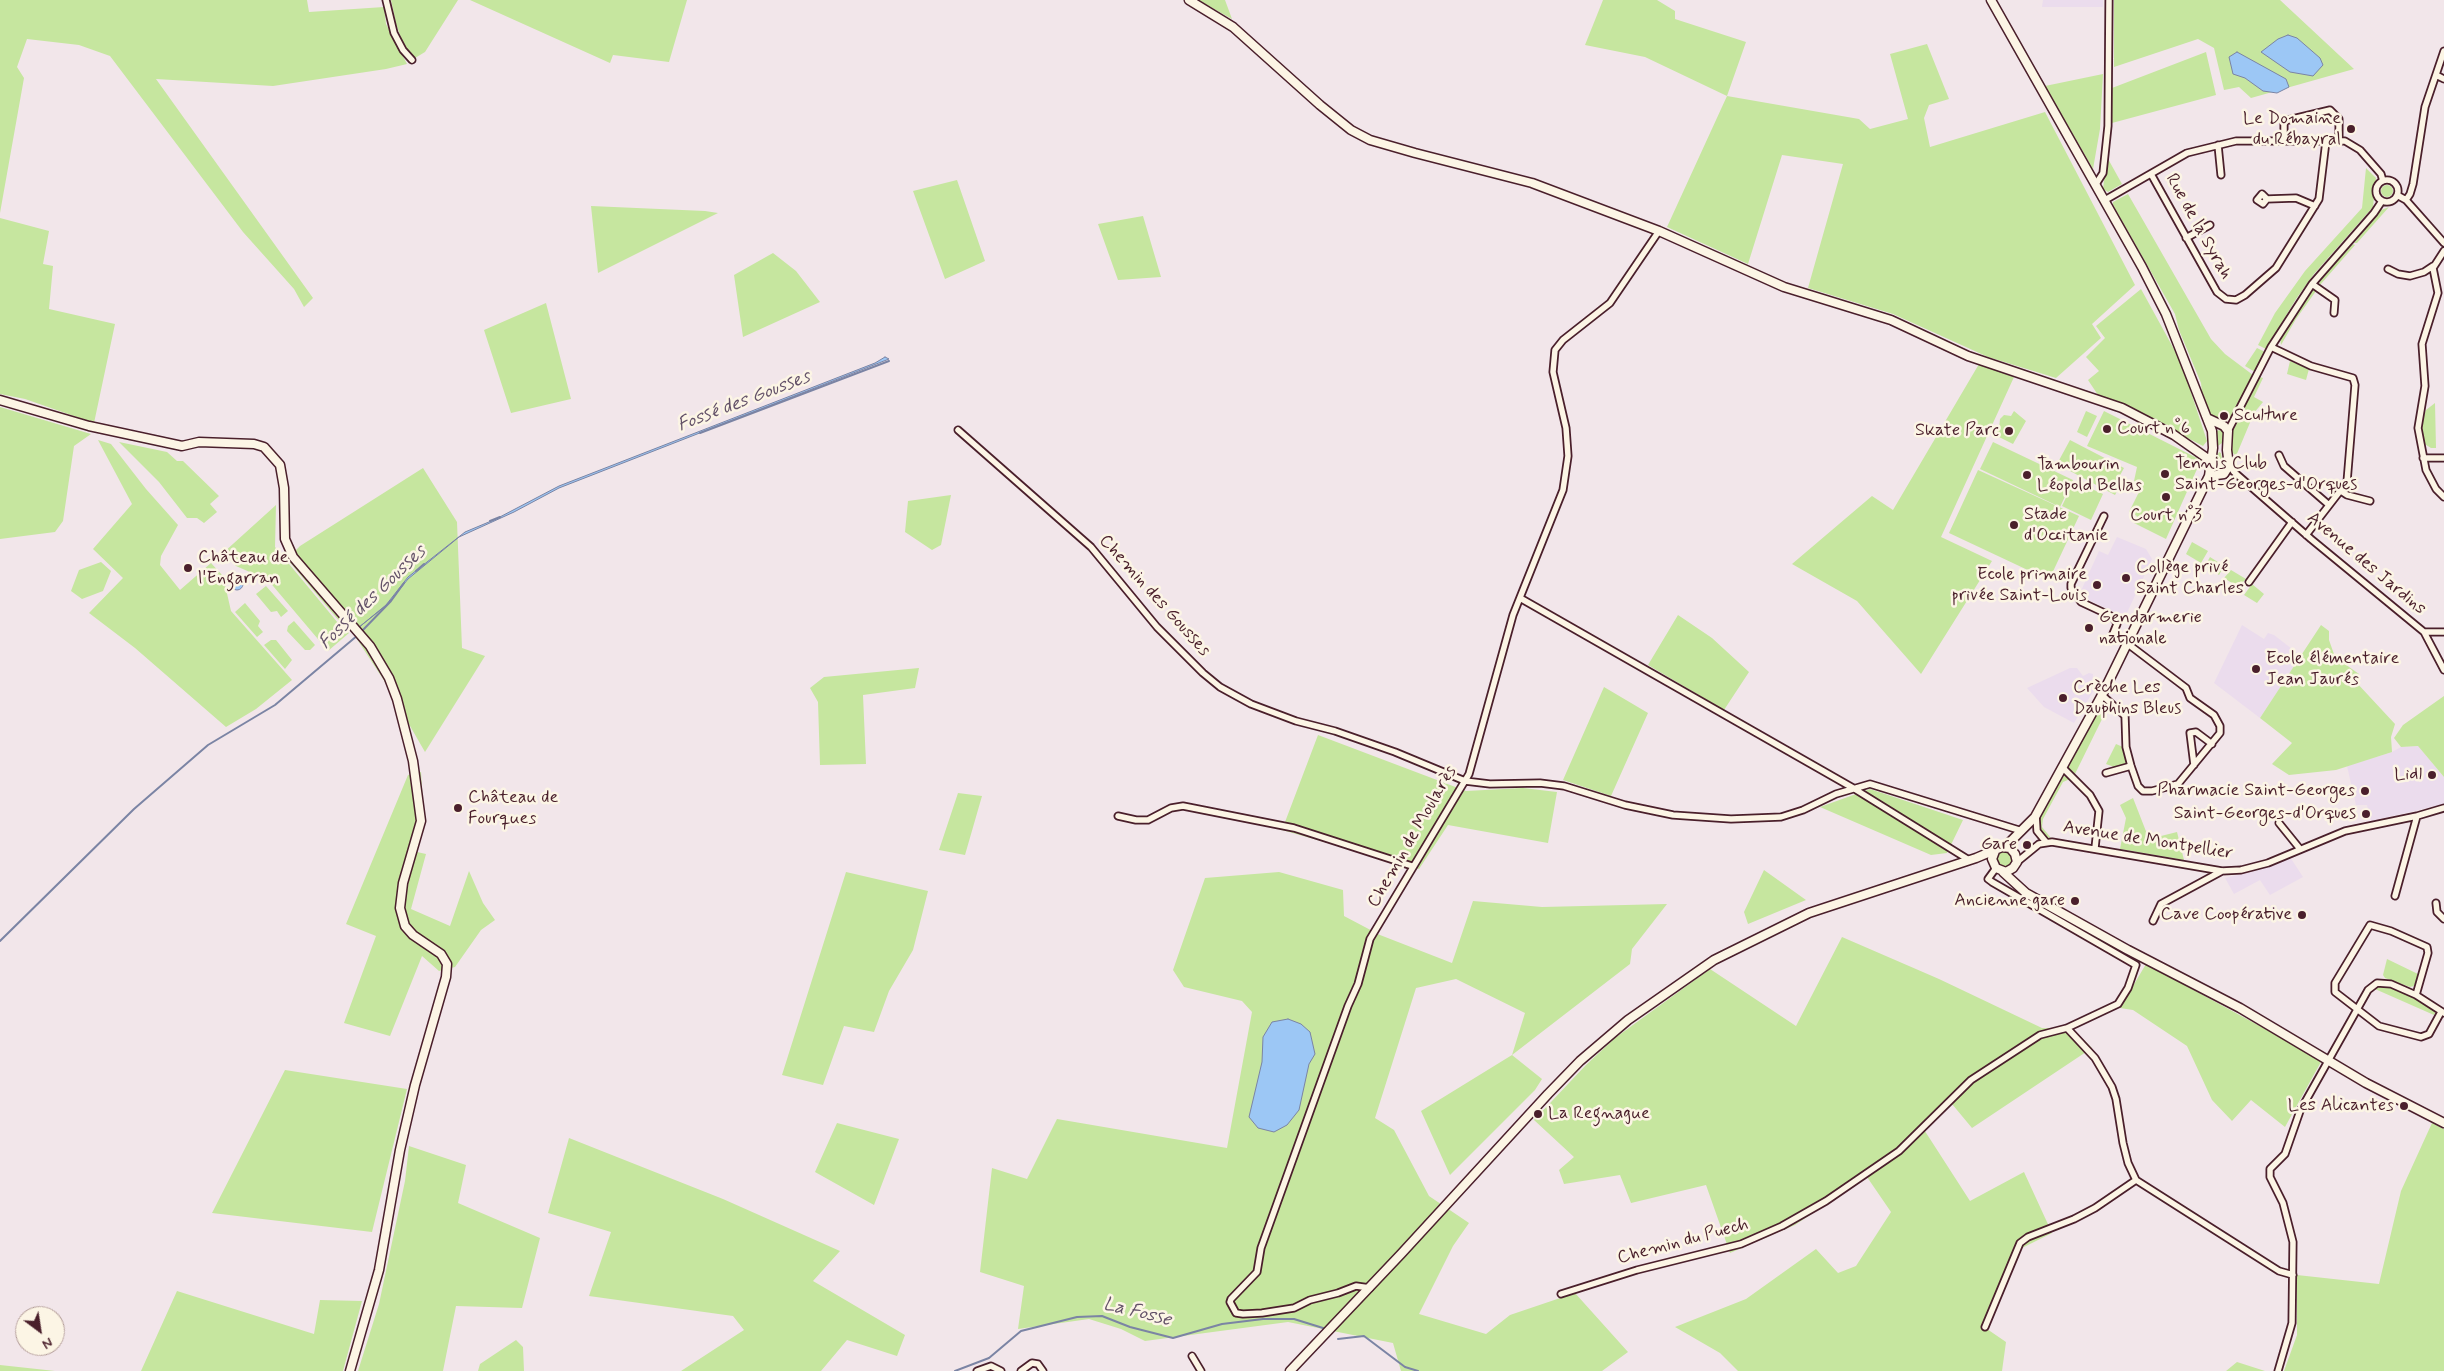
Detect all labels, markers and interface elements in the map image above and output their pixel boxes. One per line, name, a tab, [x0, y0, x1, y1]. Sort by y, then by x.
place label: Le Domaine du Rébayral	[2243, 108, 2341, 150]
marker: Le Domaine du Rébayral	[2345, 123, 2357, 135]
street label: Rue de la Syrah	[2160, 170, 2236, 284]
water label: Fossé des Gousses	[674, 366, 814, 438]
place label: Sculture	[2234, 405, 2298, 427]
marker: Sculture	[2218, 410, 2230, 422]
place label: Court n°6	[2117, 418, 2190, 440]
place label: Skate Parc	[1915, 420, 1999, 442]
marker: Court n°6	[2101, 423, 2113, 435]
marker: Skate Parc	[2003, 425, 2015, 437]
place label: Tennis Club Saint-Georges-d'Orques	[2175, 453, 2357, 496]
place label: Tambourin Léopold Bellas	[2037, 454, 2142, 496]
marker: Tennis Club Saint-Georges-d'Orques	[2159, 468, 2171, 480]
marker: Tambourin Léopold Bellas	[2021, 469, 2033, 481]
marker: Court n°3	[2160, 491, 2172, 503]
place label: Stade d'Occitanie	[2024, 504, 2108, 546]
place label: Court n°3	[2130, 505, 2202, 527]
street label: Avenue des Jardins	[2302, 508, 2430, 620]
marker: Stade d'Occitanie	[2008, 519, 2020, 531]
street label: Chemin des Gousses	[1094, 531, 1214, 661]
water label: Fossé des Gousses	[315, 541, 431, 655]
place label: Château de l'Engarran	[198, 547, 288, 590]
place label: Collège privé Saint Charles	[2136, 557, 2244, 600]
marker: Château de l'Engarran	[182, 562, 194, 574]
place label: Ecole primaire privée Saint-Louis	[1951, 564, 2087, 606]
marker: Collège privé Saint Charles	[2120, 572, 2132, 584]
marker: Ecole primaire privée Saint-Louis	[2091, 579, 2103, 591]
place label: Gendarmerie nationale	[2099, 607, 2202, 650]
marker: Gendarmerie nationale	[2083, 622, 2095, 634]
place label: Ecole élémentaire Jean Jaurés	[2266, 648, 2399, 691]
marker: Ecole élémentaire Jean Jaurés	[2250, 663, 2262, 675]
place label: Crèche Les Dauphins Bleus	[2073, 677, 2181, 720]
marker: Crèche Les Dauphins Bleus	[2057, 692, 2069, 704]
street label: Chemin de Moularès	[1364, 762, 1462, 912]
place label: Lidl	[2394, 764, 2422, 786]
marker: Lidl	[2426, 769, 2438, 781]
place label: Pharmacie Saint-Georges	[2157, 780, 2355, 802]
marker: Pharmacie Saint-Georges	[2359, 785, 2371, 797]
place label: Château de Fourques	[468, 787, 558, 830]
marker: Château de Fourques	[452, 802, 464, 814]
place label: Saint-Georges-d'Orques	[2174, 803, 2356, 825]
marker: Saint-Georges-d'Orques	[2360, 808, 2372, 820]
street label: Avenue de Montpellier	[2061, 817, 2235, 865]
place label: Gare	[1981, 834, 2017, 856]
marker: Gare	[2021, 839, 2033, 851]
place label: Ancienne gare	[1954, 890, 2065, 912]
marker: Ancienne gare	[2069, 895, 2081, 907]
place label: Cave Coopérative	[2160, 904, 2292, 926]
marker: Cave Coopérative	[2296, 909, 2308, 921]
place label: Les Alicantes	[2288, 1095, 2394, 1117]
marker: Les Alicantes	[2398, 1100, 2410, 1112]
place label: La Regnague	[1548, 1103, 1650, 1125]
marker: La Regnague	[1532, 1108, 1544, 1120]
street label: Chemin du Puech	[1615, 1214, 1751, 1270]
water label: La Fosse	[1101, 1294, 1173, 1332]
north arrow	[15, 1306, 65, 1356]
text: N	[39, 1333, 56, 1353]

